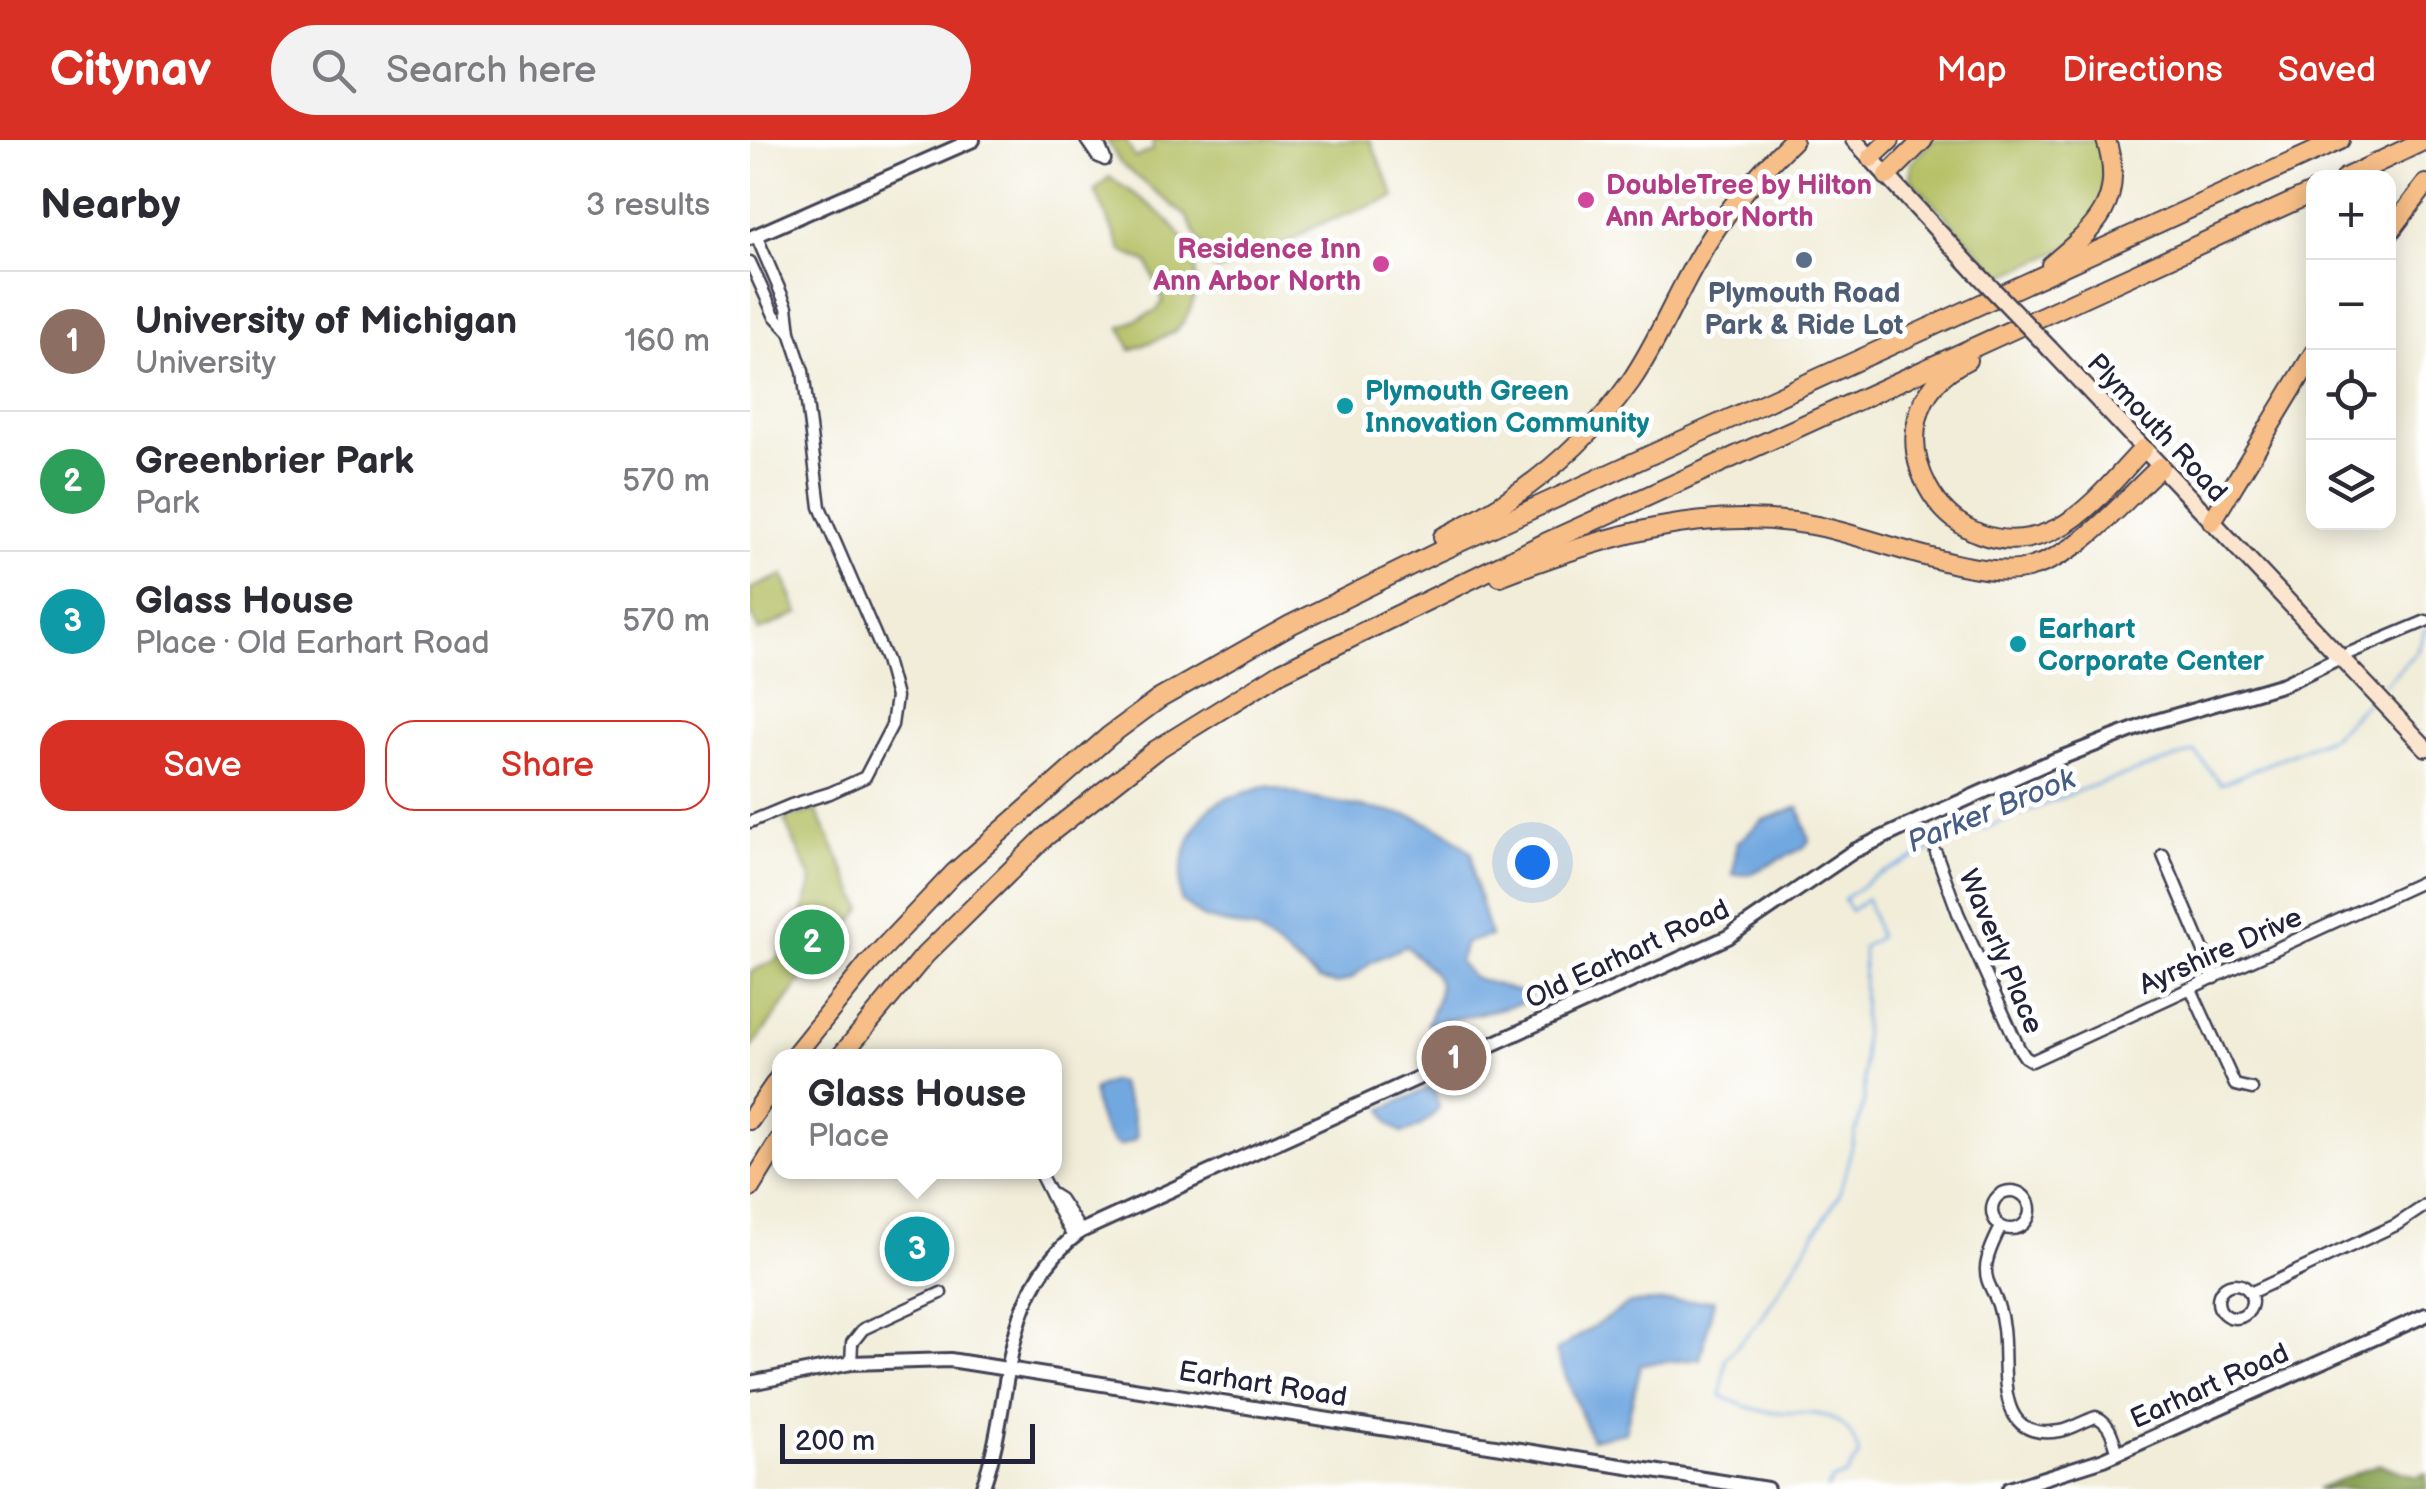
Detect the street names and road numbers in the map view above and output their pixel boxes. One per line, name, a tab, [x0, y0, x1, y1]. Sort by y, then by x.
street label: Plymouth Road	[2080, 347, 2234, 509]
street label: Waverly Place	[1951, 864, 2050, 1039]
street label: Old Earhart Road	[1521, 893, 1735, 1016]
street label: Ayrshire Drive	[2134, 901, 2307, 1002]
street label: Earhart Road	[2125, 1337, 2294, 1436]
street label: Earhart Road	[1176, 1355, 1349, 1414]

